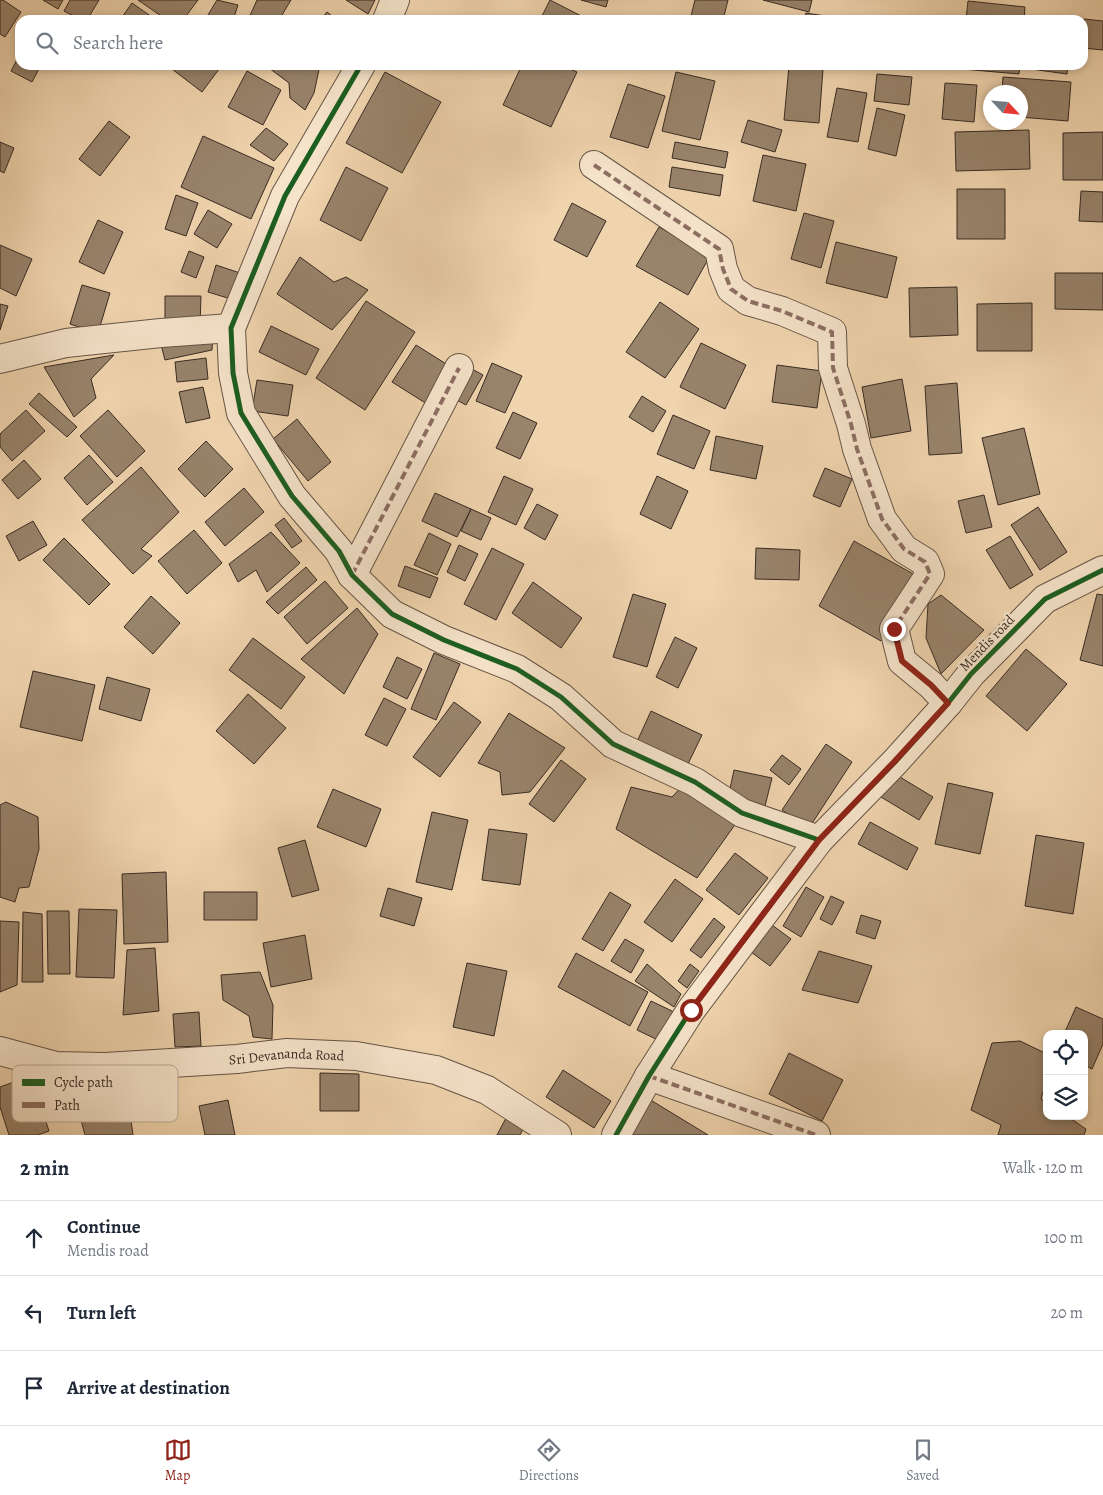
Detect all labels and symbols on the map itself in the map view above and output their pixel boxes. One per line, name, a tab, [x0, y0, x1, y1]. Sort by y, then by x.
north arrow	[983, 85, 1028, 130]
street label: Mendis road	[955, 610, 1019, 675]
route end	[883, 618, 906, 641]
route start	[680, 999, 703, 1022]
street label: Sri Devananda Road	[228, 1043, 345, 1069]
legend	[12, 1065, 178, 1122]
text: Cycle path	[54, 1073, 114, 1092]
text: Path	[54, 1096, 81, 1115]

